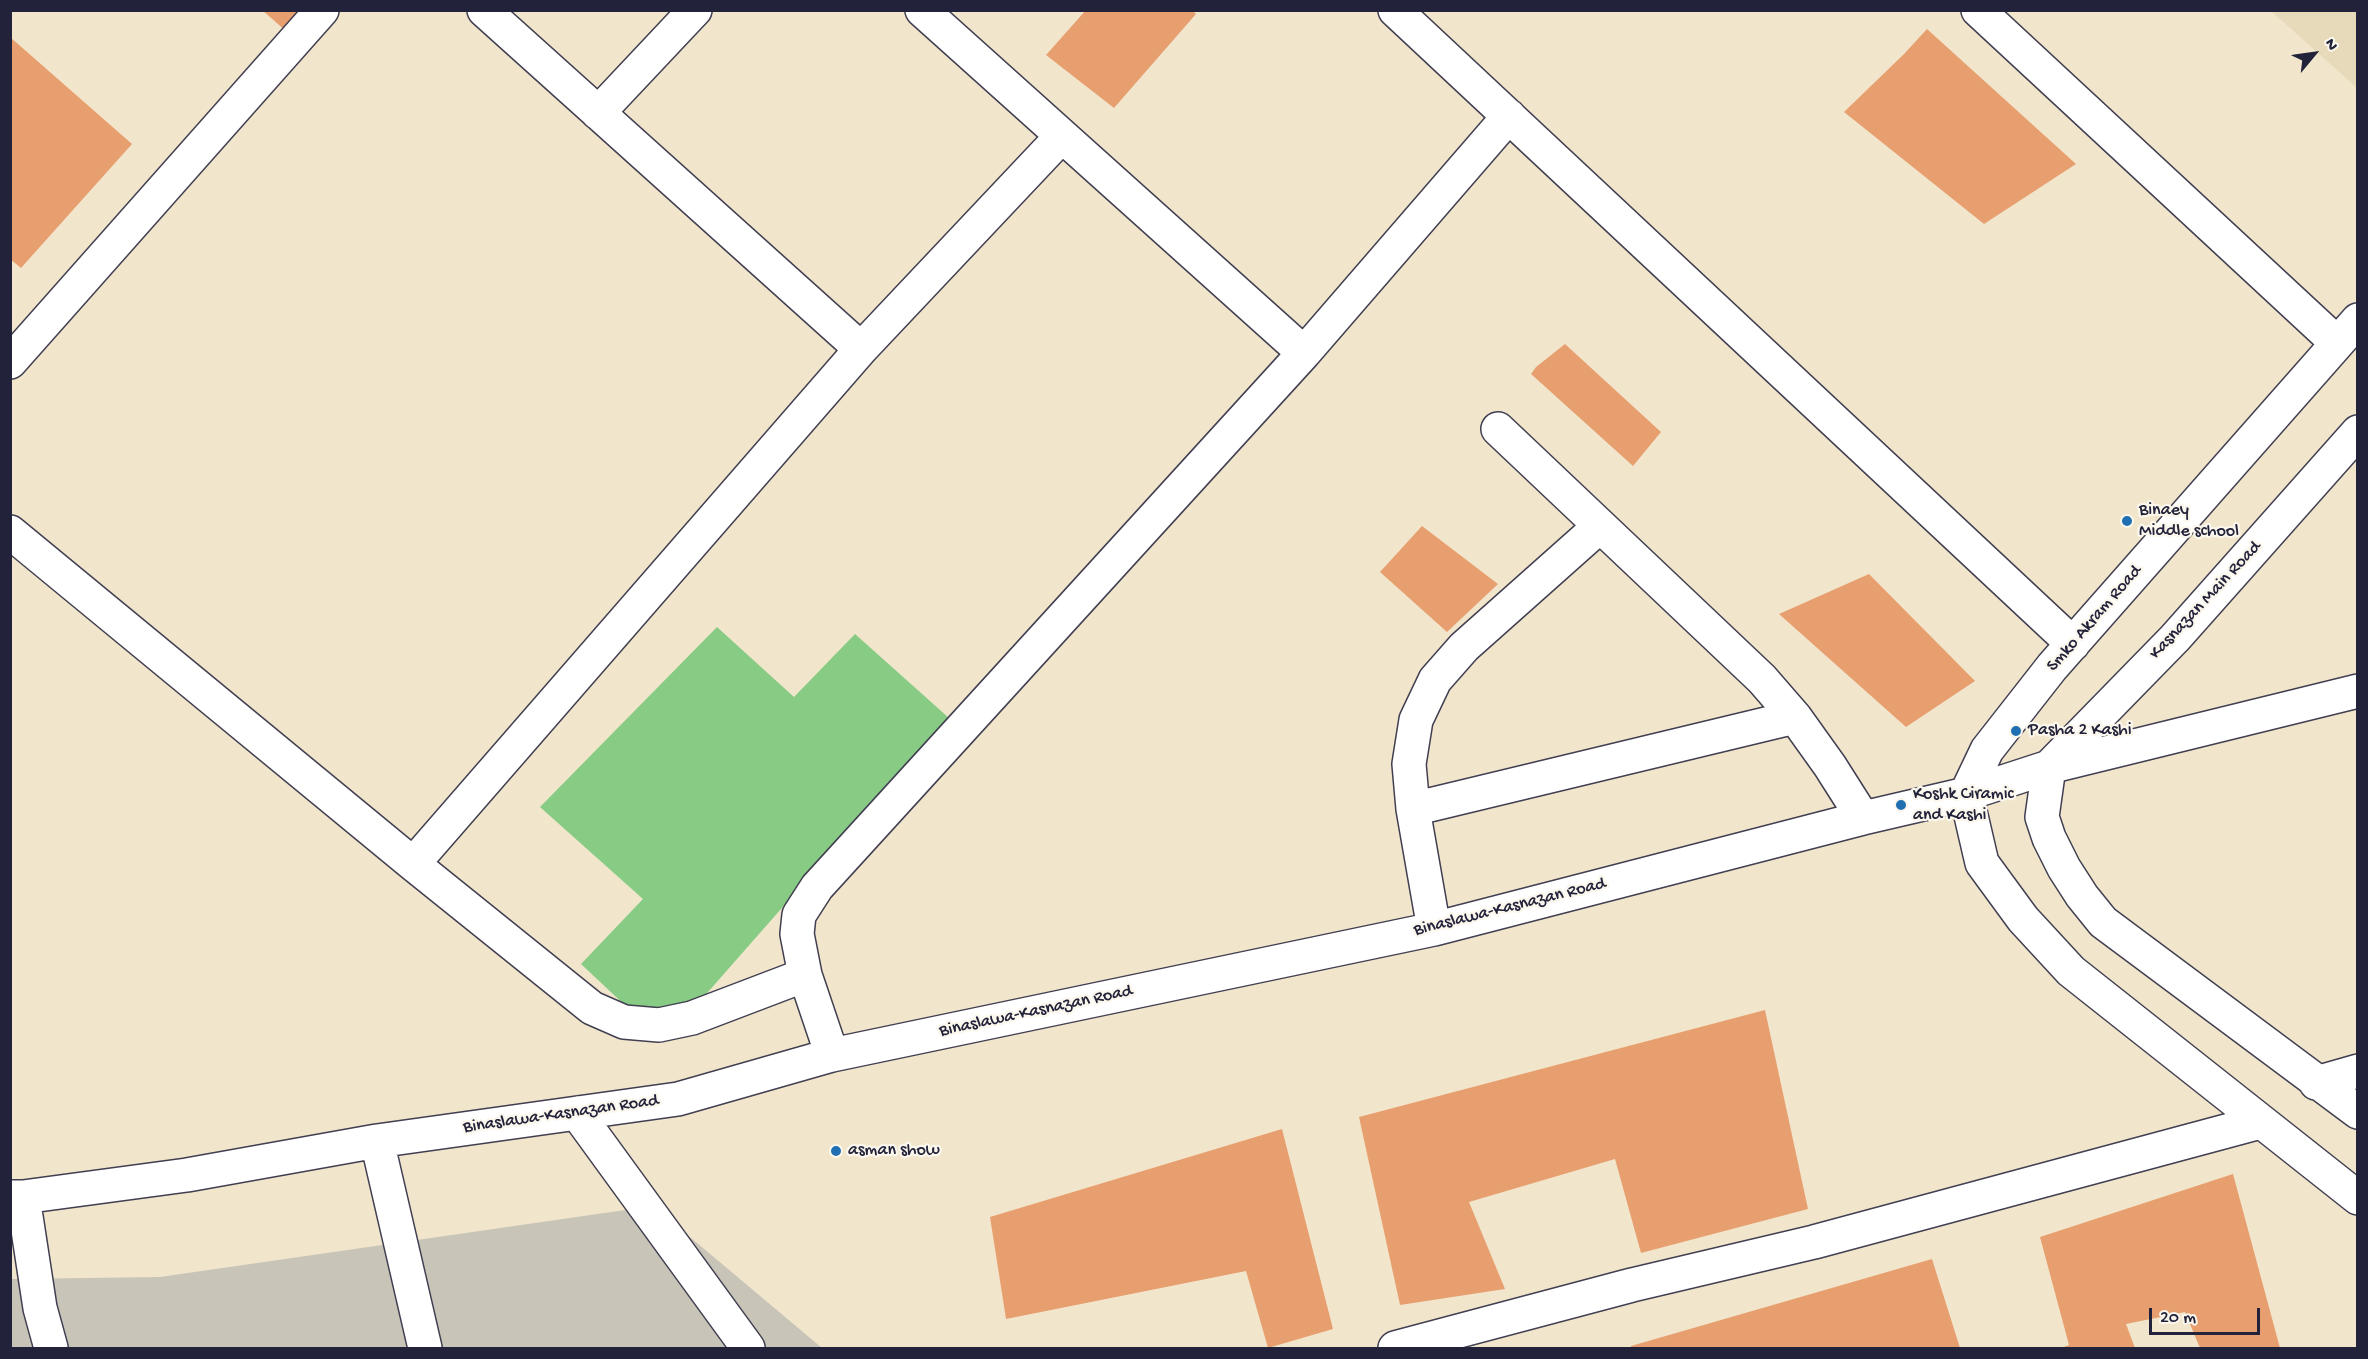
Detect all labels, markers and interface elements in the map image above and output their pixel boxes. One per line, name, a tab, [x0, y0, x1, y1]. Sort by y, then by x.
north arrow	[2284, 24, 2344, 84]
text: N	[2319, 36, 2341, 54]
place label: Binaey Middle school	[2139, 500, 2239, 542]
marker: Binaey Middle school	[2120, 514, 2134, 528]
street label: Kasnazan Main Road	[2145, 537, 2267, 665]
street label: Smko Akram Road	[2043, 561, 2147, 677]
place label: Pasha 2 Kashi	[2028, 720, 2132, 742]
marker: Pasha 2 Kashi	[2009, 724, 2023, 738]
place label: Koshk Ciramic and Kashi	[1913, 784, 2014, 826]
marker: Koshk Ciramic and Kashi	[1894, 798, 1908, 812]
street label: Binaslawa-Kasnazan Road	[1412, 874, 1608, 942]
street label: Binaslawa-Kasnazan Road	[937, 981, 1135, 1043]
street label: Binaslawa-Kasnazan Road	[462, 1091, 660, 1139]
place label: asman show	[848, 1140, 940, 1162]
marker: asman show	[829, 1144, 843, 1158]
scale bar	[2152, 1296, 2263, 1334]
text: 20 m	[2160, 1308, 2196, 1329]

